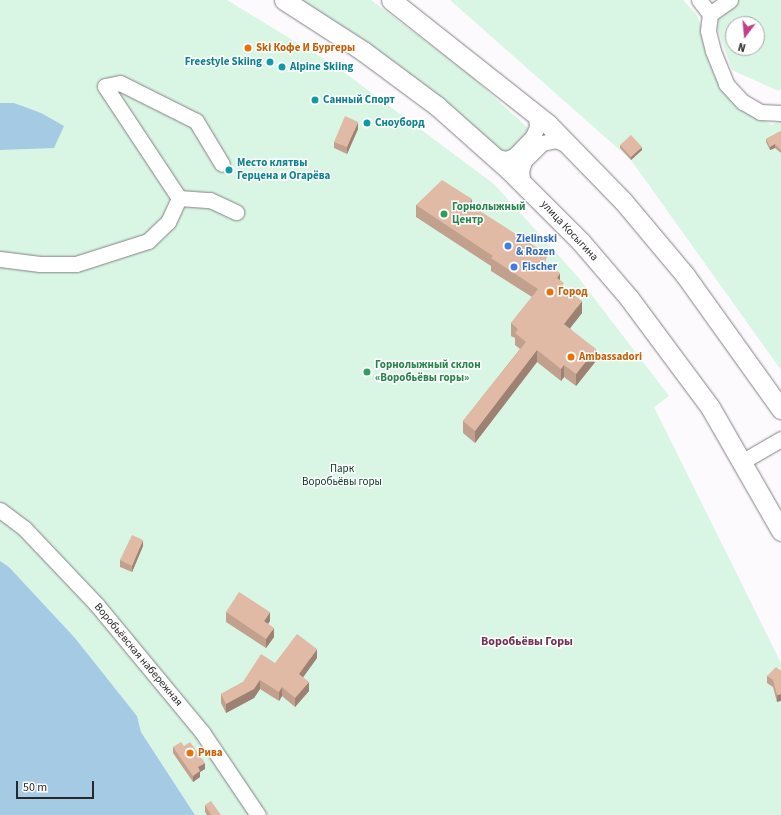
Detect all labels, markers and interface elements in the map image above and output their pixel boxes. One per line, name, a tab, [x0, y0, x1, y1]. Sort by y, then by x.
north arrow	[725, 16, 765, 56]
text: N	[736, 39, 747, 55]
place label: Ski Кофе И Бургеры	[256, 41, 355, 55]
marker: Ski Кофе И Бургеры	[243, 43, 253, 53]
place label: Freestyle Skiing	[185, 55, 262, 69]
marker: Freestyle Skiing	[265, 57, 275, 67]
place label: Alpine Skiing	[290, 60, 353, 74]
marker: Alpine Skiing	[277, 62, 287, 72]
place label: Санный Спорт	[323, 93, 395, 107]
marker: Санный Спорт	[310, 95, 320, 105]
place label: Сноуборд	[375, 116, 425, 130]
marker: Сноуборд	[362, 118, 372, 128]
place label: Место клятвы Герцена и Огарёва	[237, 157, 330, 183]
marker: Место клятвы Герцена и Огарёва	[224, 165, 234, 175]
street label: улица Косыгина	[538, 198, 600, 264]
place label: Горнолыжный Центр	[452, 201, 525, 227]
marker: Горнолыжный Центр	[439, 209, 449, 219]
place label: Zielinski & Rozen	[516, 233, 557, 259]
marker: Zielinski & Rozen	[503, 241, 513, 251]
place label: Fischer	[522, 260, 557, 274]
marker: Fischer	[509, 262, 519, 272]
place label: Город	[558, 285, 588, 299]
marker: Город	[545, 287, 555, 297]
place label: Ambassadori	[579, 350, 642, 364]
marker: Ambassadori	[566, 352, 576, 362]
place label: Горнолыжный склон «Воробьёвы горы»	[375, 359, 481, 385]
marker: Горнолыжный склон «Воробьёвы горы»	[362, 367, 372, 377]
park label: Парк Воробьёвы горы	[302, 463, 382, 489]
street label: Воробьёвская набережная	[91, 601, 185, 709]
district label: Воробьёвы Горы	[481, 635, 573, 649]
place label: Рива	[198, 746, 223, 760]
marker: Рива	[185, 748, 195, 758]
scale bar	[18, 773, 96, 799]
text: 50 m	[23, 779, 47, 796]

